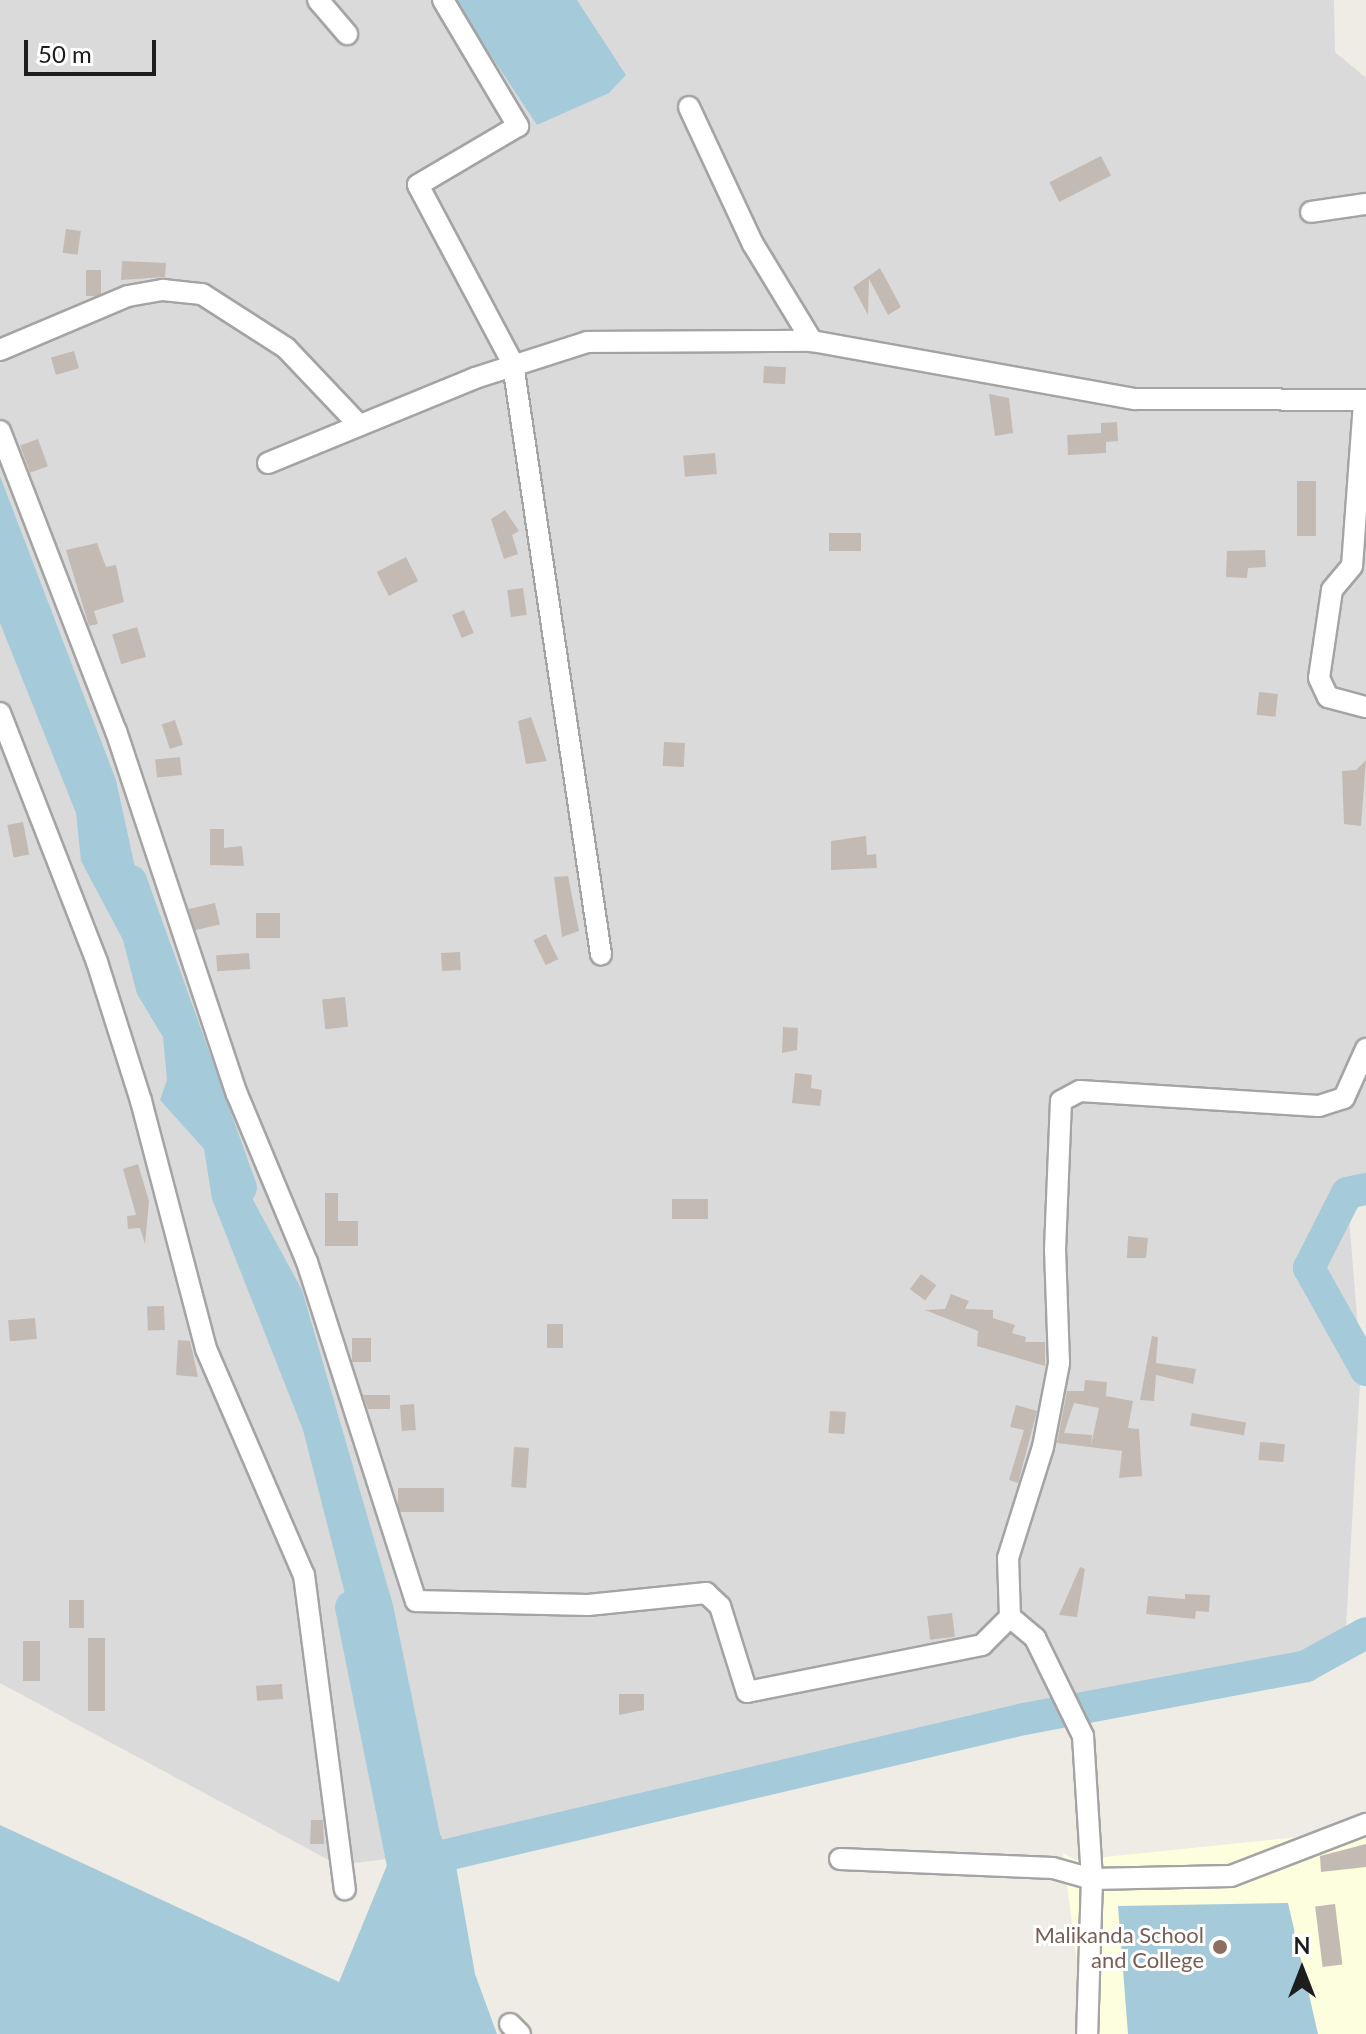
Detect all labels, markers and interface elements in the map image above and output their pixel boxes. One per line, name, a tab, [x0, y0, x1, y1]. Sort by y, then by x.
scale bar	[28, 24, 160, 74]
text: 50 m	[38, 39, 92, 68]
place label: Malikanda School and College	[1034, 1921, 1204, 1972]
north arrow	[1262, 1930, 1342, 2010]
text: N	[1294, 1932, 1310, 1959]
marker: Malikanda School and College	[1211, 1938, 1229, 1956]

